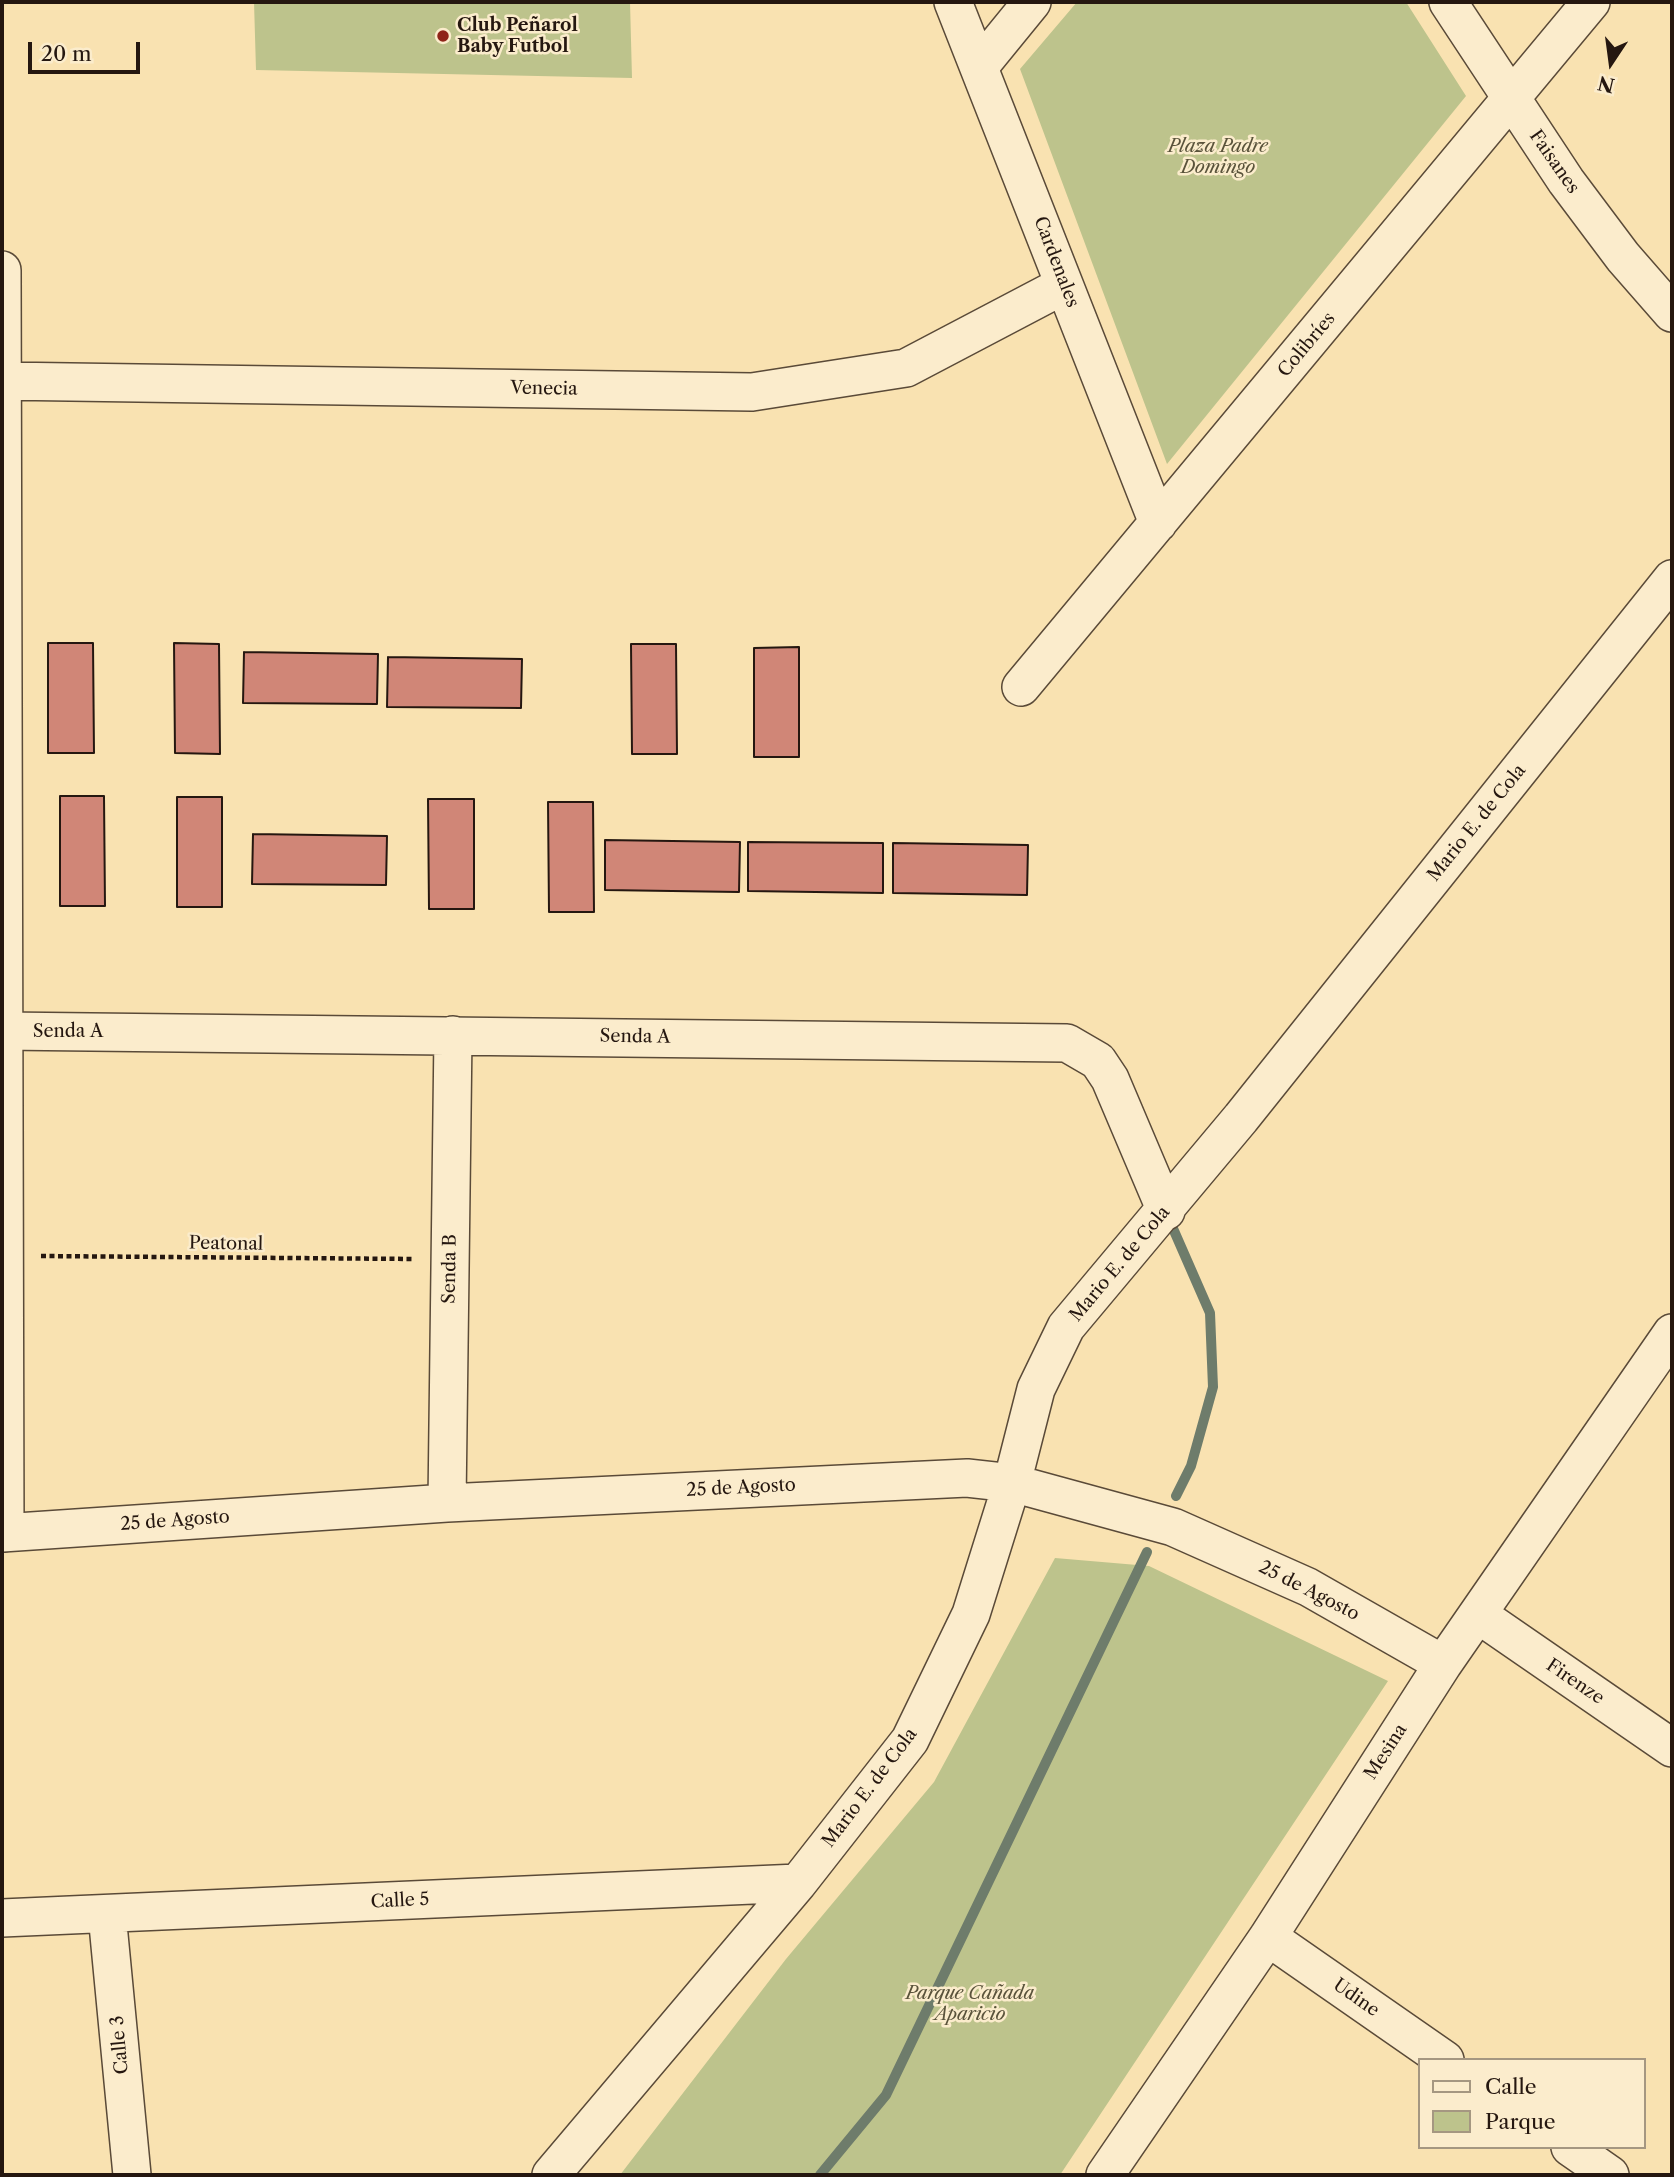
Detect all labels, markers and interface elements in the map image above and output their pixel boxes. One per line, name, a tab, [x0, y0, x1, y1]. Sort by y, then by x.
place label: Club Peñarol Baby Futbol	[457, 15, 578, 58]
scale bar	[32, 28, 144, 72]
marker: Club Peñarol Baby Futbol	[435, 28, 451, 44]
north arrow	[1576, 28, 1646, 98]
text: 20 m	[41, 41, 92, 66]
text: N	[1596, 71, 1617, 97]
street label: Faisanes	[1524, 126, 1584, 198]
park label: Plaza Padre Domingo	[1168, 136, 1268, 178]
street label: Cardenales	[1029, 213, 1083, 311]
street label: Colibríes	[1274, 308, 1340, 382]
street label: Venecia	[510, 378, 578, 400]
street label: Mario E. de Cola	[1423, 760, 1531, 886]
street label: Senda A	[33, 1021, 103, 1043]
street label: Senda A	[599, 1026, 671, 1048]
street label: Mario E. de Cola	[1065, 1202, 1175, 1326]
street label: Peatonal	[189, 1233, 263, 1255]
street label: Senda B	[439, 1234, 461, 1304]
street label: 25 de Agosto	[686, 1474, 796, 1502]
street label: 25 de Agosto	[120, 1506, 230, 1536]
street label: 25 de Agosto	[1255, 1556, 1363, 1626]
street label: Firenze	[1542, 1655, 1608, 1709]
street label: Mesina	[1360, 1720, 1412, 1784]
street label: Mario E. de Cola	[818, 1724, 922, 1852]
street label: Calle 5	[370, 1889, 430, 1913]
street label: Udine	[1329, 1974, 1383, 2022]
park label: Parque Cañada Aparicio	[906, 1983, 1034, 2025]
street label: Calle 3	[107, 2015, 133, 2075]
legend	[1418, 2058, 1646, 2149]
text: Calle	[1485, 2074, 1537, 2099]
text: Parque	[1485, 2109, 1556, 2134]

